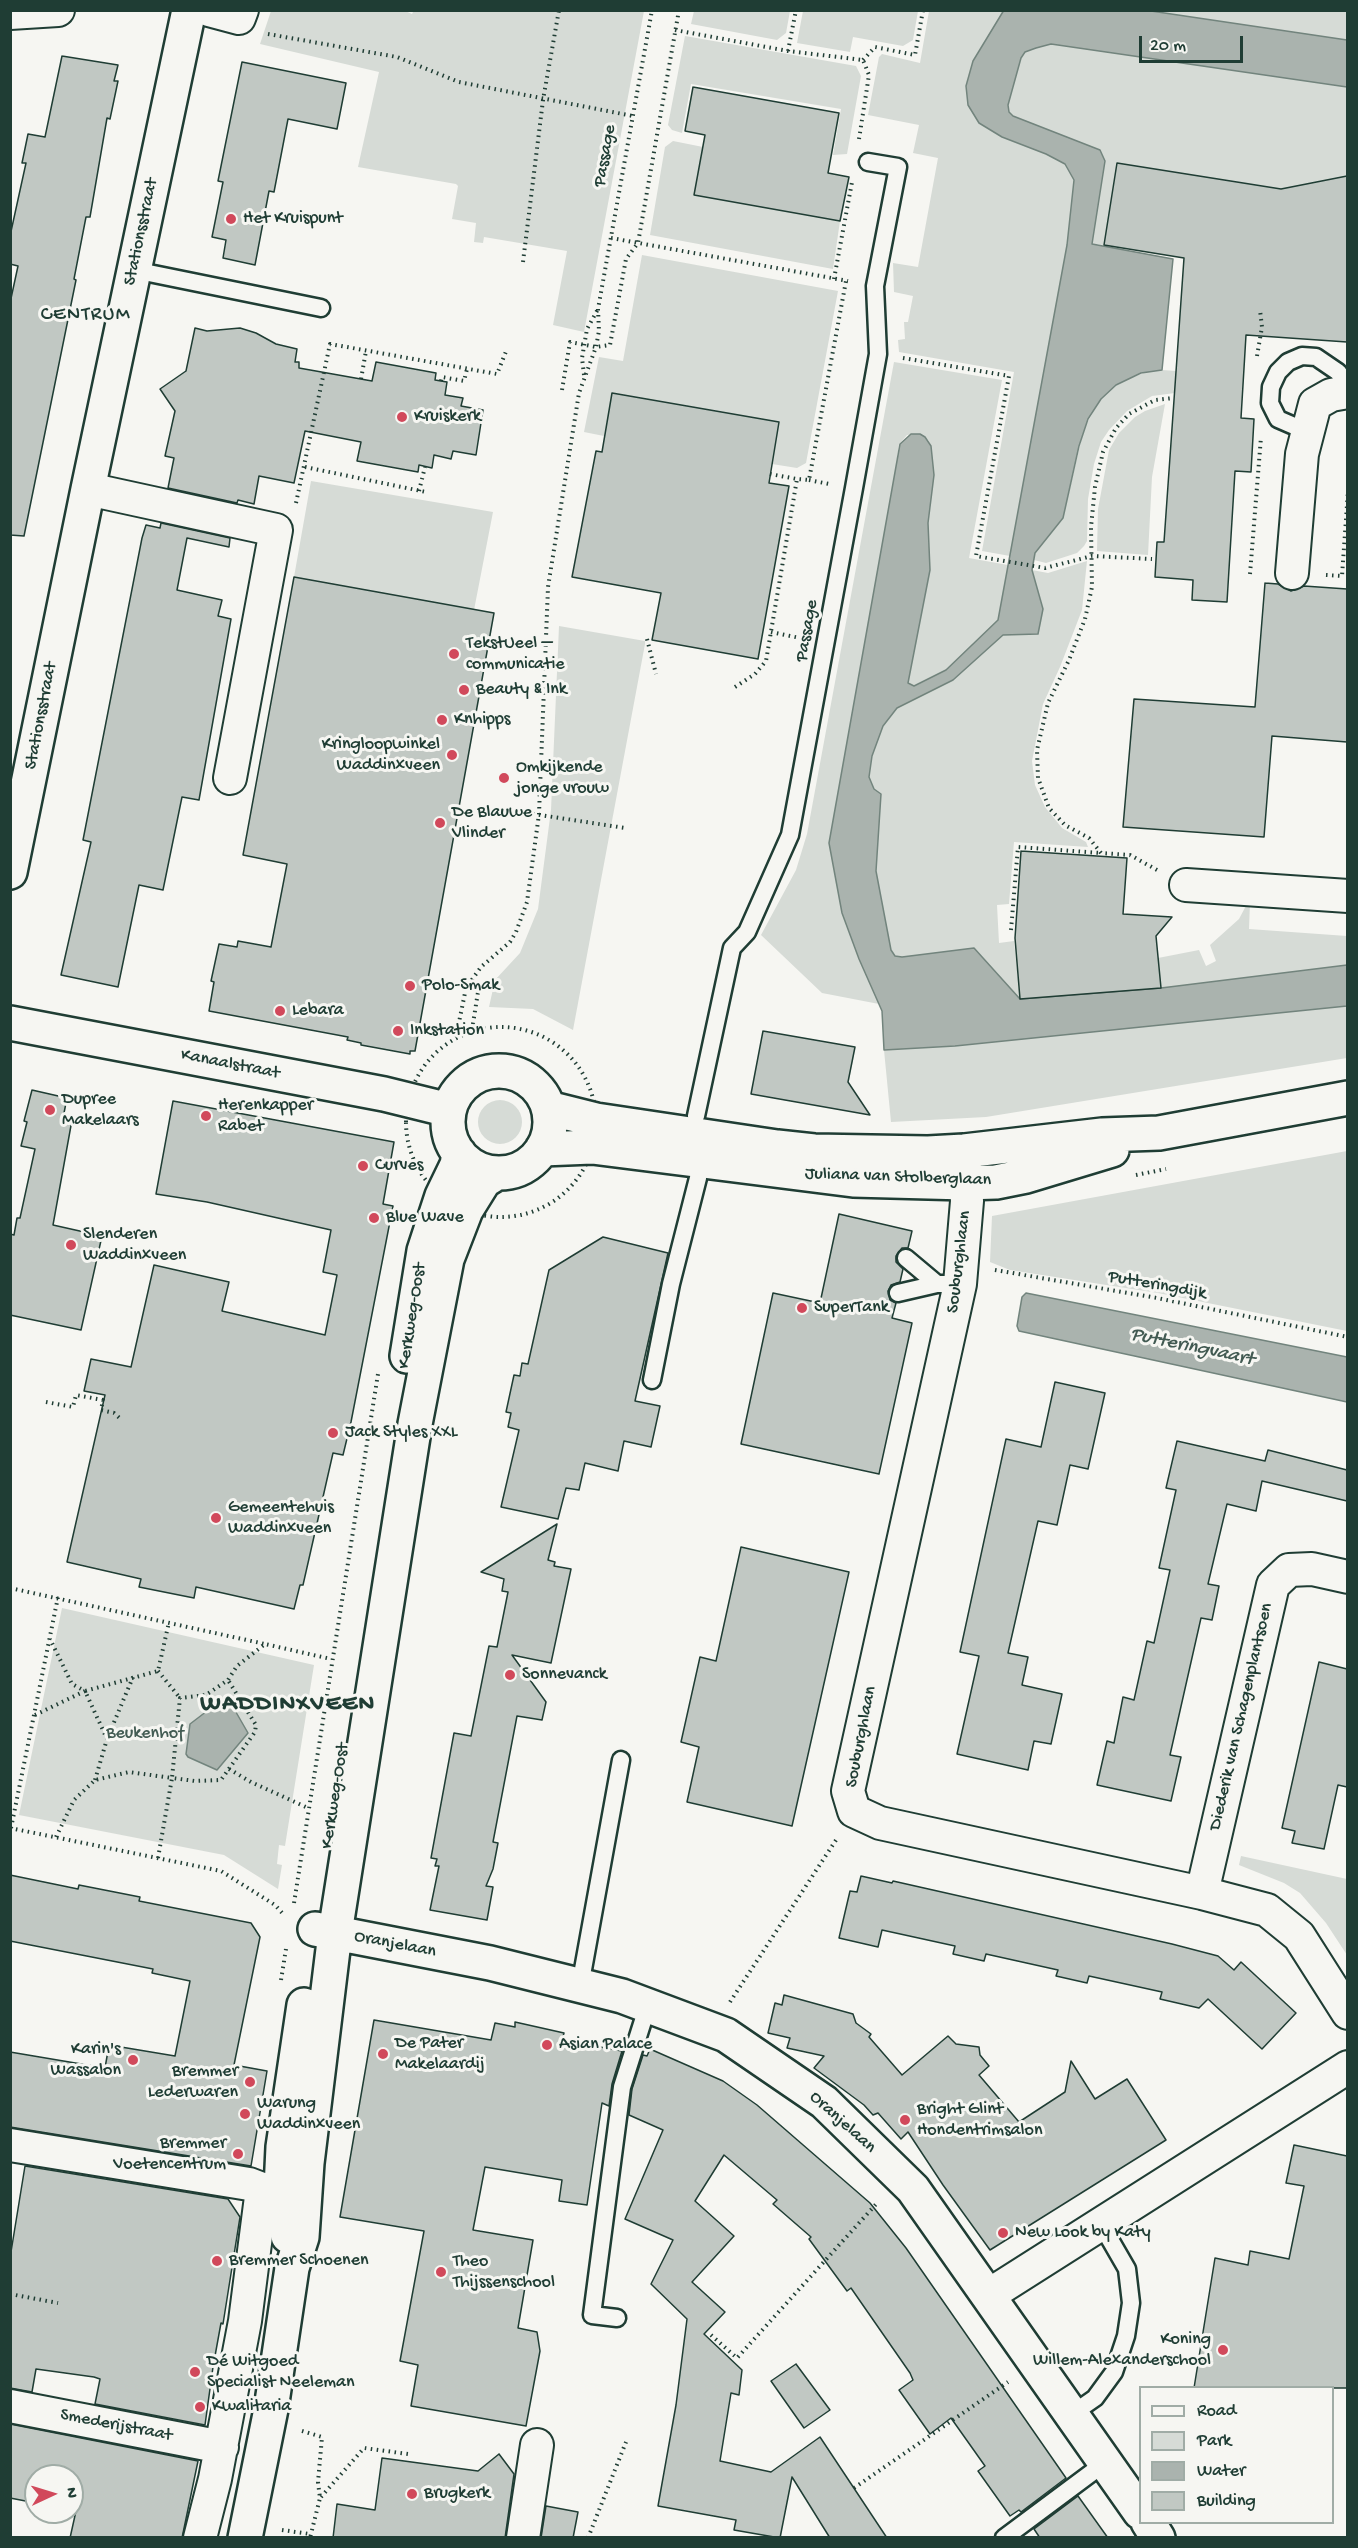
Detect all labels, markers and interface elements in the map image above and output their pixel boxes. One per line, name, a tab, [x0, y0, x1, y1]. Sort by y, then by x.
scale bar	[1142, 24, 1246, 62]
text: 20 m	[1150, 36, 1186, 57]
street label: Passage	[590, 123, 622, 189]
street label: Stationsstraat	[120, 176, 164, 288]
place label: Het Kruispunt	[243, 208, 343, 230]
marker: Het Kruispunt	[224, 212, 238, 226]
district label: CENTRUM	[41, 304, 131, 328]
place label: Kruiskerk	[414, 406, 481, 428]
marker: Kruiskerk	[395, 410, 409, 424]
street label: Passage	[792, 598, 824, 664]
place label: TekstUeel – communicatie	[466, 633, 565, 676]
marker: TekstUeel – communicatie	[447, 647, 461, 661]
street label: Stationsstraat	[21, 660, 63, 772]
place label: Beauty & Ink	[476, 679, 567, 701]
marker: Beauty & Ink	[457, 683, 471, 697]
place label: Knhipps	[454, 709, 510, 731]
marker: Knhipps	[435, 713, 449, 727]
place label: Kringloopwinkel Waddinxveen	[322, 734, 440, 777]
marker: Kringloopwinkel Waddinxveen	[445, 748, 459, 762]
place label: Omkijkende jonge vrouw	[516, 757, 609, 800]
marker: Omkijkende jonge vrouw	[497, 771, 511, 785]
place label: De Blauwe Vlinder	[452, 802, 532, 844]
marker: De Blauwe Vlinder	[433, 816, 447, 830]
place label: Polo-Smak	[422, 975, 499, 997]
marker: Polo-Smak	[403, 979, 417, 993]
place label: Lebara	[292, 1000, 344, 1022]
marker: Lebara	[273, 1004, 287, 1018]
place label: Inkstation	[410, 1020, 484, 1042]
marker: Inkstation	[391, 1024, 405, 1038]
street label: Kanaalstraat	[179, 1045, 281, 1085]
place label: Dupree Makelaars	[62, 1089, 139, 1132]
place label: Herenkapper Rabet	[218, 1095, 313, 1138]
marker: Dupree Makelaars	[43, 1103, 57, 1117]
marker: Herenkapper Rabet	[199, 1109, 213, 1123]
place label: Curves	[375, 1155, 423, 1177]
marker: Curves	[356, 1159, 370, 1173]
street label: Juliana van Stolberglaan	[805, 1164, 991, 1192]
place label: Blue Wave	[386, 1207, 464, 1229]
street label: Souburghlaan	[943, 1210, 977, 1314]
marker: Blue Wave	[367, 1211, 381, 1225]
place label: Slenderen Waddinxveen	[83, 1224, 186, 1266]
marker: Slenderen Waddinxveen	[64, 1238, 78, 1252]
street label: Kerkweg-Oost	[394, 1262, 432, 1370]
street label: Putteringdijk	[1106, 1267, 1208, 1305]
place label: SuperTank	[814, 1297, 889, 1319]
marker: SuperTank	[795, 1301, 809, 1315]
water label: Putteringvaart	[1128, 1323, 1256, 1373]
place label: Jack Styles XXL	[345, 1422, 457, 1444]
marker: Jack Styles XXL	[326, 1426, 340, 1440]
place label: Gemeentehuis Waddinxveen	[228, 1497, 334, 1540]
marker: Gemeentehuis Waddinxveen	[209, 1511, 223, 1525]
street label: Diederik van Schagenplantsoen	[1205, 1601, 1279, 1833]
place label: Sonnevanck	[522, 1664, 607, 1686]
marker: Sonnevanck	[503, 1668, 517, 1682]
street label: Souburghlaan	[842, 1684, 882, 1790]
district label: WADDINXVEEN	[200, 1691, 376, 1719]
park label: Beukenhof	[106, 1723, 184, 1745]
street label: Kerkweg-Oost	[317, 1742, 355, 1850]
street label: Oranjelaan	[352, 1927, 438, 1963]
place label: De Pater Makelaardij	[395, 2033, 485, 2076]
place label: Asian Palace	[559, 2034, 652, 2056]
marker: Asian Palace	[540, 2038, 554, 2052]
place label: Karin's Wassalon	[51, 2039, 121, 2082]
marker: De Pater Makelaardij	[376, 2047, 390, 2061]
marker: Karin's Wassalon	[126, 2053, 140, 2067]
place label: Bremmer Lederwaren	[148, 2061, 238, 2104]
marker: Bremmer Lederwaren	[243, 2075, 257, 2089]
street label: Oranjelaan	[804, 2087, 880, 2159]
place label: Warung Waddinxveen	[257, 2093, 360, 2136]
place label: Bright Glint Hondentrimsalon	[917, 2099, 1042, 2142]
marker: Warung Waddinxveen	[238, 2107, 252, 2121]
marker: Bright Glint Hondentrimsalon	[898, 2113, 912, 2127]
place label: Bremmer Voetencentrum	[113, 2133, 226, 2176]
marker: Bremmer Voetencentrum	[231, 2147, 245, 2161]
place label: New Look by Katy	[1015, 2222, 1151, 2244]
marker: New Look by Katy	[996, 2226, 1010, 2240]
place label: Bremmer Schoenen	[229, 2250, 369, 2272]
place label: Theo Thijssenschool	[453, 2251, 555, 2294]
marker: Bremmer Schoenen	[210, 2254, 224, 2268]
marker: Theo Thijssenschool	[434, 2265, 448, 2279]
place label: Koning Willem-Alexanderschool	[1033, 2329, 1211, 2372]
marker: Koning Willem-Alexanderschool	[1216, 2343, 1230, 2357]
place label: Dé Witgoed Specialist Neeleman	[207, 2351, 355, 2394]
marker: Dé Witgoed Specialist Neeleman	[188, 2365, 202, 2379]
legend	[1139, 2386, 1334, 2524]
place label: Kwalitaria	[212, 2396, 291, 2418]
marker: Kwalitaria	[193, 2400, 207, 2414]
text: Road	[1197, 2401, 1236, 2422]
street label: Smederijstraat	[58, 2405, 174, 2447]
text: Park	[1197, 2431, 1231, 2452]
text: Water	[1197, 2461, 1245, 2482]
north arrow	[24, 2464, 84, 2524]
place label: Brugkerk	[424, 2483, 490, 2505]
text: N	[61, 2487, 80, 2499]
marker: Brugkerk	[405, 2487, 419, 2501]
text: Building	[1197, 2491, 1256, 2512]

